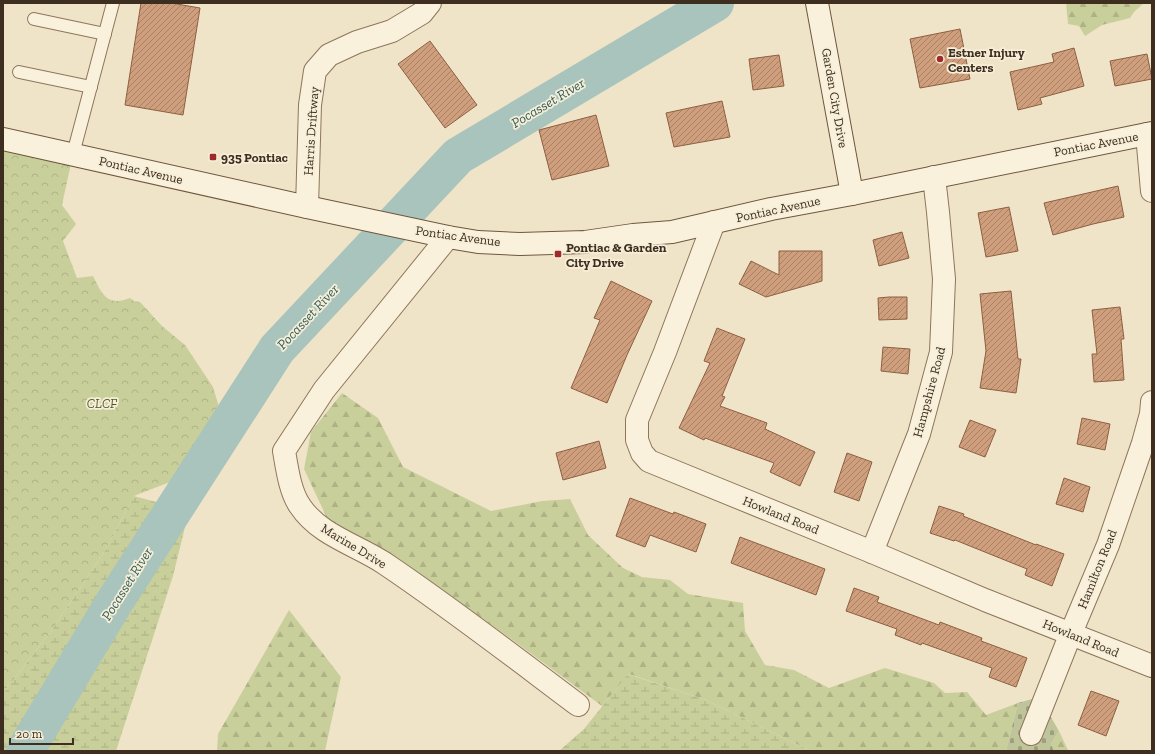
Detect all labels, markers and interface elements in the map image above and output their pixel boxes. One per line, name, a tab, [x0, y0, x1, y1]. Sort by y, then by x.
place label: Estner Injury Centers	[948, 45, 1025, 75]
street label: Garden City Drive	[819, 47, 851, 149]
marker: Estner Injury Centers	[935, 54, 945, 64]
water label: Pocasset River	[508, 74, 588, 132]
street label: Harris Driftway	[300, 86, 322, 176]
street label: Pontiac Avenue	[1052, 128, 1140, 160]
place label: 935 Pontiac	[221, 150, 288, 165]
marker: 935 Pontiac	[208, 152, 218, 162]
street label: Pontiac Avenue	[98, 153, 184, 187]
street label: Pontiac Avenue	[734, 193, 822, 225]
street label: Pontiac Avenue	[414, 223, 502, 249]
place label: Pontiac & Garden City Drive	[566, 240, 667, 270]
marker: Pontiac & Garden City Drive	[553, 249, 563, 259]
water label: Pocasset River	[274, 281, 343, 353]
street label: Hampshire Road	[910, 345, 948, 439]
park label: CLCF	[87, 396, 117, 411]
street label: Howland Road	[741, 493, 821, 537]
street label: Marine Drive	[318, 521, 390, 571]
street label: Hamilton Road	[1074, 527, 1120, 611]
water label: Pocasset River	[98, 544, 156, 624]
street label: Howland Road	[1041, 616, 1121, 660]
scale bar	[10, 720, 73, 746]
text: 20 m	[16, 727, 43, 741]

